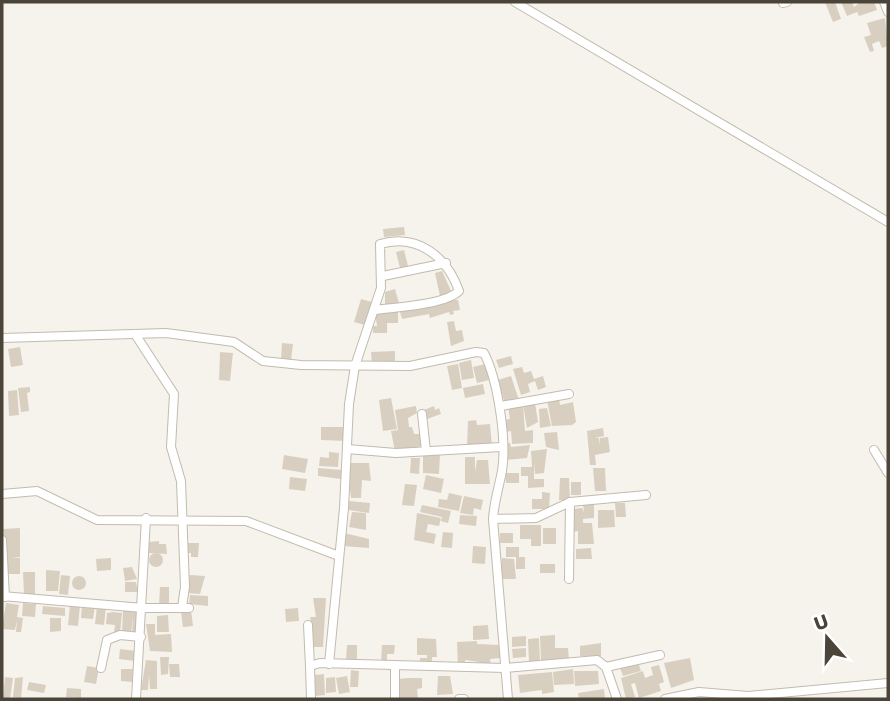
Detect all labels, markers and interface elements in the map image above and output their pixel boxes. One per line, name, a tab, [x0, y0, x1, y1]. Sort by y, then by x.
north arrow	[792, 603, 862, 673]
text: U	[811, 609, 832, 636]

